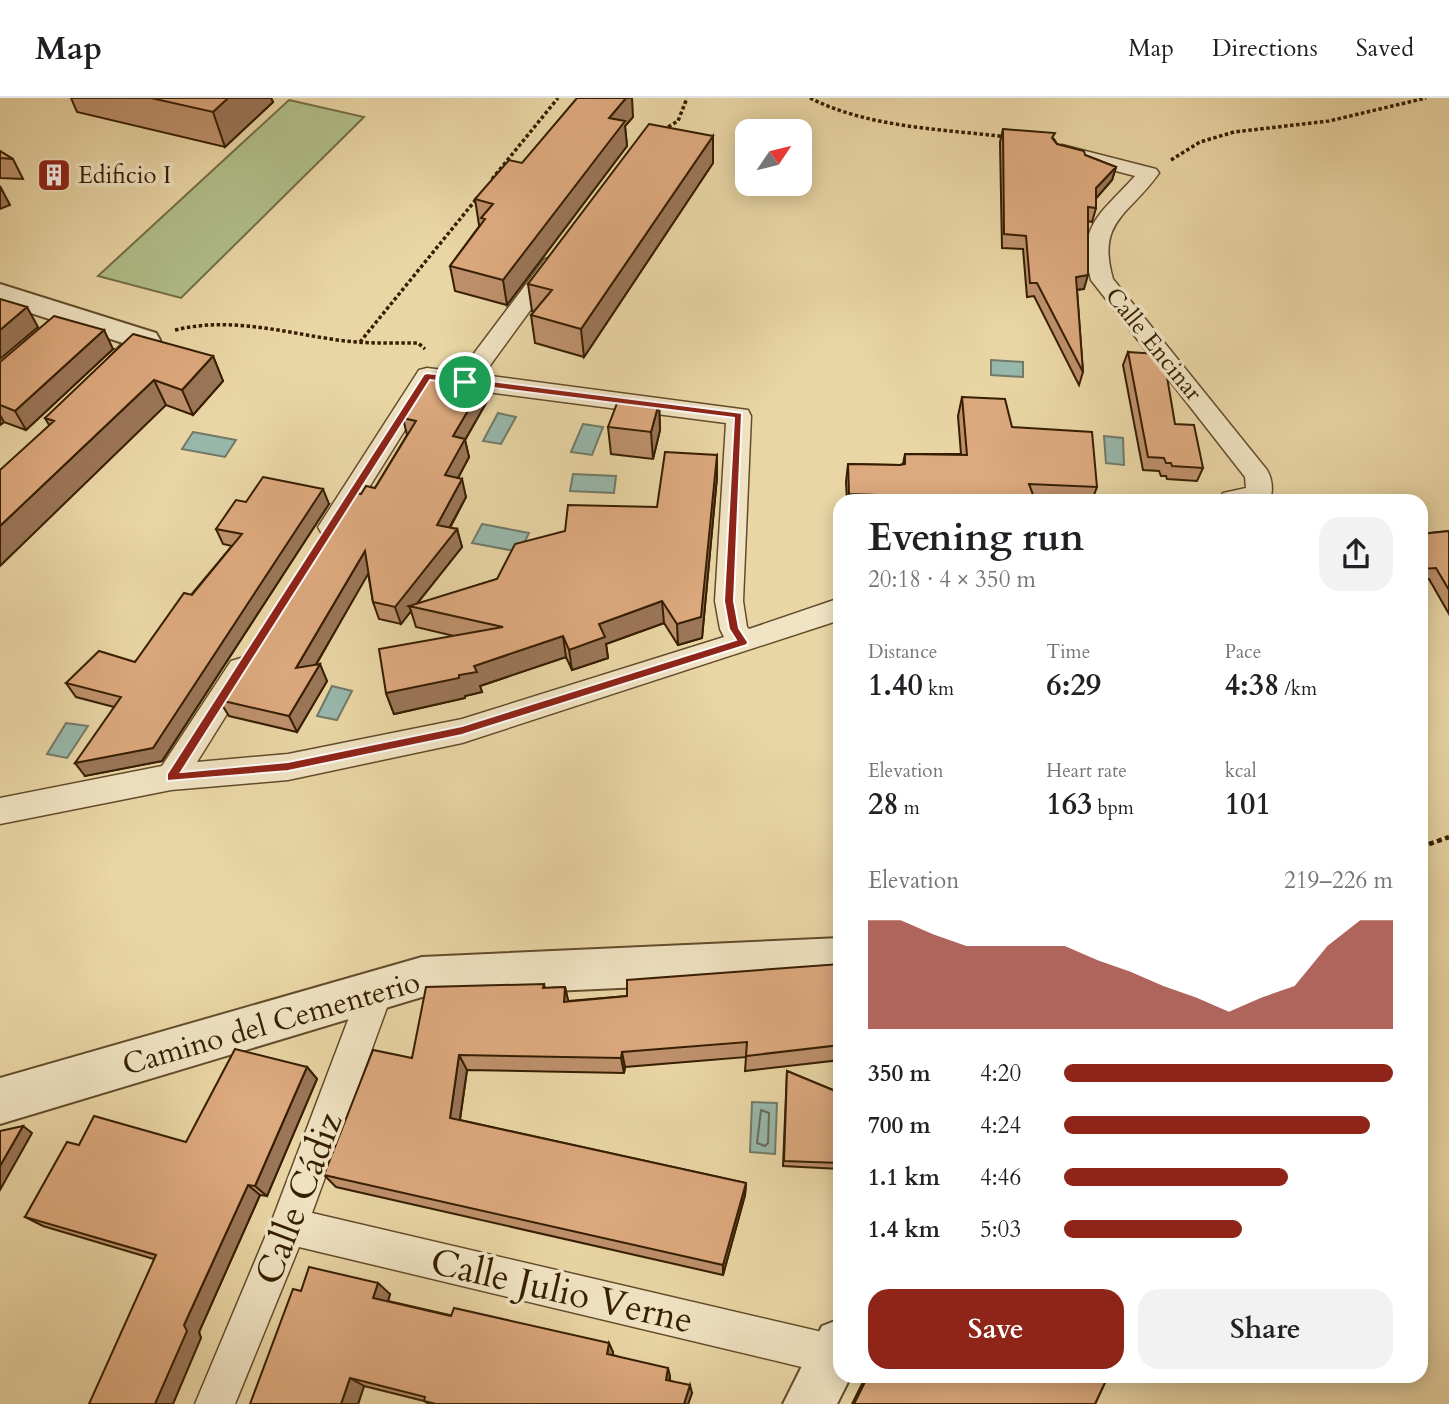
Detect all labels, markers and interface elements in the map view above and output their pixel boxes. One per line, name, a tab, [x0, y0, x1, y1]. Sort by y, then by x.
text: Map	[35, 26, 102, 71]
text: Map	[1128, 32, 1174, 65]
text: Directions	[1212, 32, 1318, 65]
text: Saved	[1356, 32, 1414, 65]
north arrow	[735, 119, 812, 196]
map controls	[735, 119, 812, 196]
building icon: Edificio I	[35, 156, 73, 194]
place label: Edificio I	[78, 159, 171, 192]
street label: Calle Encinar	[1098, 281, 1210, 408]
pin	[435, 352, 495, 412]
icon: arrive	[446, 363, 484, 401]
text: Evening run	[868, 512, 1084, 564]
button: share	[1319, 517, 1393, 591]
text: 20:18 · 4 × 350 m	[868, 564, 1036, 595]
text: Distance	[868, 639, 937, 665]
text: Time	[1046, 639, 1090, 665]
text: Pace	[1225, 639, 1261, 665]
text: 1.40	[868, 665, 923, 706]
text: 6:29	[1046, 665, 1101, 706]
text: 4:38	[1225, 665, 1279, 706]
text: km	[923, 676, 954, 702]
text: /km	[1279, 676, 1317, 702]
text: Elevation	[868, 758, 943, 784]
text: Heart rate	[1046, 758, 1127, 784]
text: kcal	[1225, 758, 1257, 784]
text: 28	[868, 784, 899, 825]
text: 163	[1046, 784, 1092, 825]
text: 101	[1225, 784, 1271, 825]
text: m	[899, 795, 920, 821]
text: bpm	[1092, 795, 1134, 821]
text: Elevation	[868, 865, 959, 896]
text: 219–226 m	[1284, 865, 1393, 896]
street label: Camino del Cementerio	[118, 961, 425, 1086]
text: 350 m	[868, 1058, 931, 1089]
text: 4:20	[980, 1058, 1021, 1089]
street label: Calle Cádiz	[243, 1105, 355, 1292]
text: 700 m	[868, 1110, 931, 1141]
text: 4:24	[980, 1110, 1021, 1141]
text: 1.1 km	[868, 1162, 940, 1193]
text: 4:46	[980, 1162, 1021, 1193]
text: 1.4 km	[868, 1214, 940, 1245]
text: 5:03	[980, 1214, 1021, 1245]
street label: Calle Julio Verne	[426, 1236, 698, 1345]
button: Save	[868, 1289, 1124, 1369]
button: Share	[1138, 1289, 1393, 1369]

